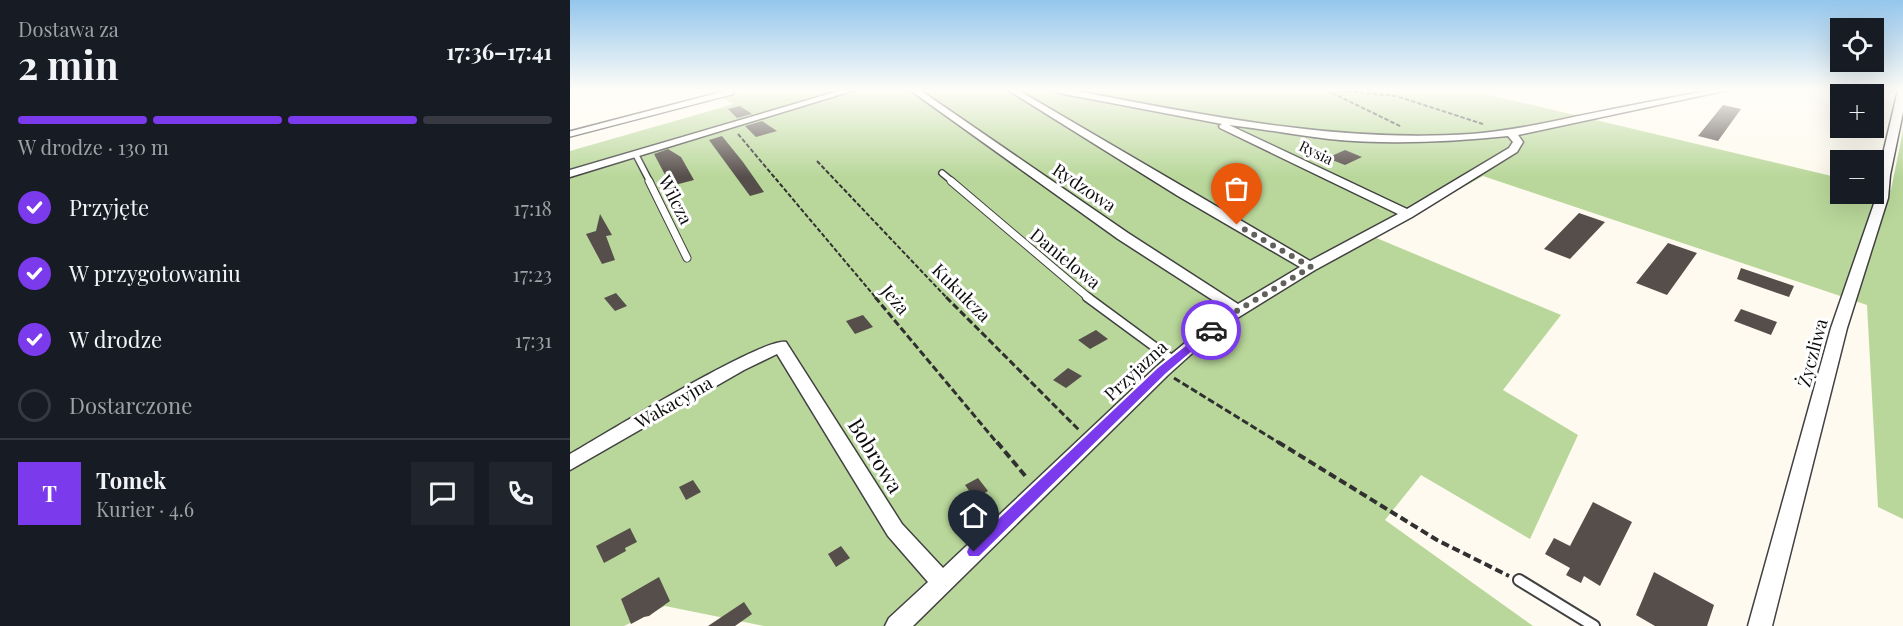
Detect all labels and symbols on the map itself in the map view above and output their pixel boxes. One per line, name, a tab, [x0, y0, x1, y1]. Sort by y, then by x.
street label: Rysia	[1296, 135, 1337, 169]
street label: Rydzowa	[1048, 157, 1121, 217]
pin	[1211, 163, 1262, 225]
street label: Wilcza	[653, 170, 698, 228]
street label: Danielowa	[1025, 222, 1106, 294]
street label: Kukułcza	[927, 258, 996, 327]
street label: Jeża	[876, 279, 915, 319]
courier	[1181, 300, 1241, 360]
street label: Życzliwa	[1791, 316, 1833, 390]
street label: Przyjazna	[1099, 335, 1172, 406]
street label: Wakacyjna	[630, 370, 716, 434]
street label: Bobrowa	[843, 412, 911, 498]
pin	[948, 490, 999, 552]

